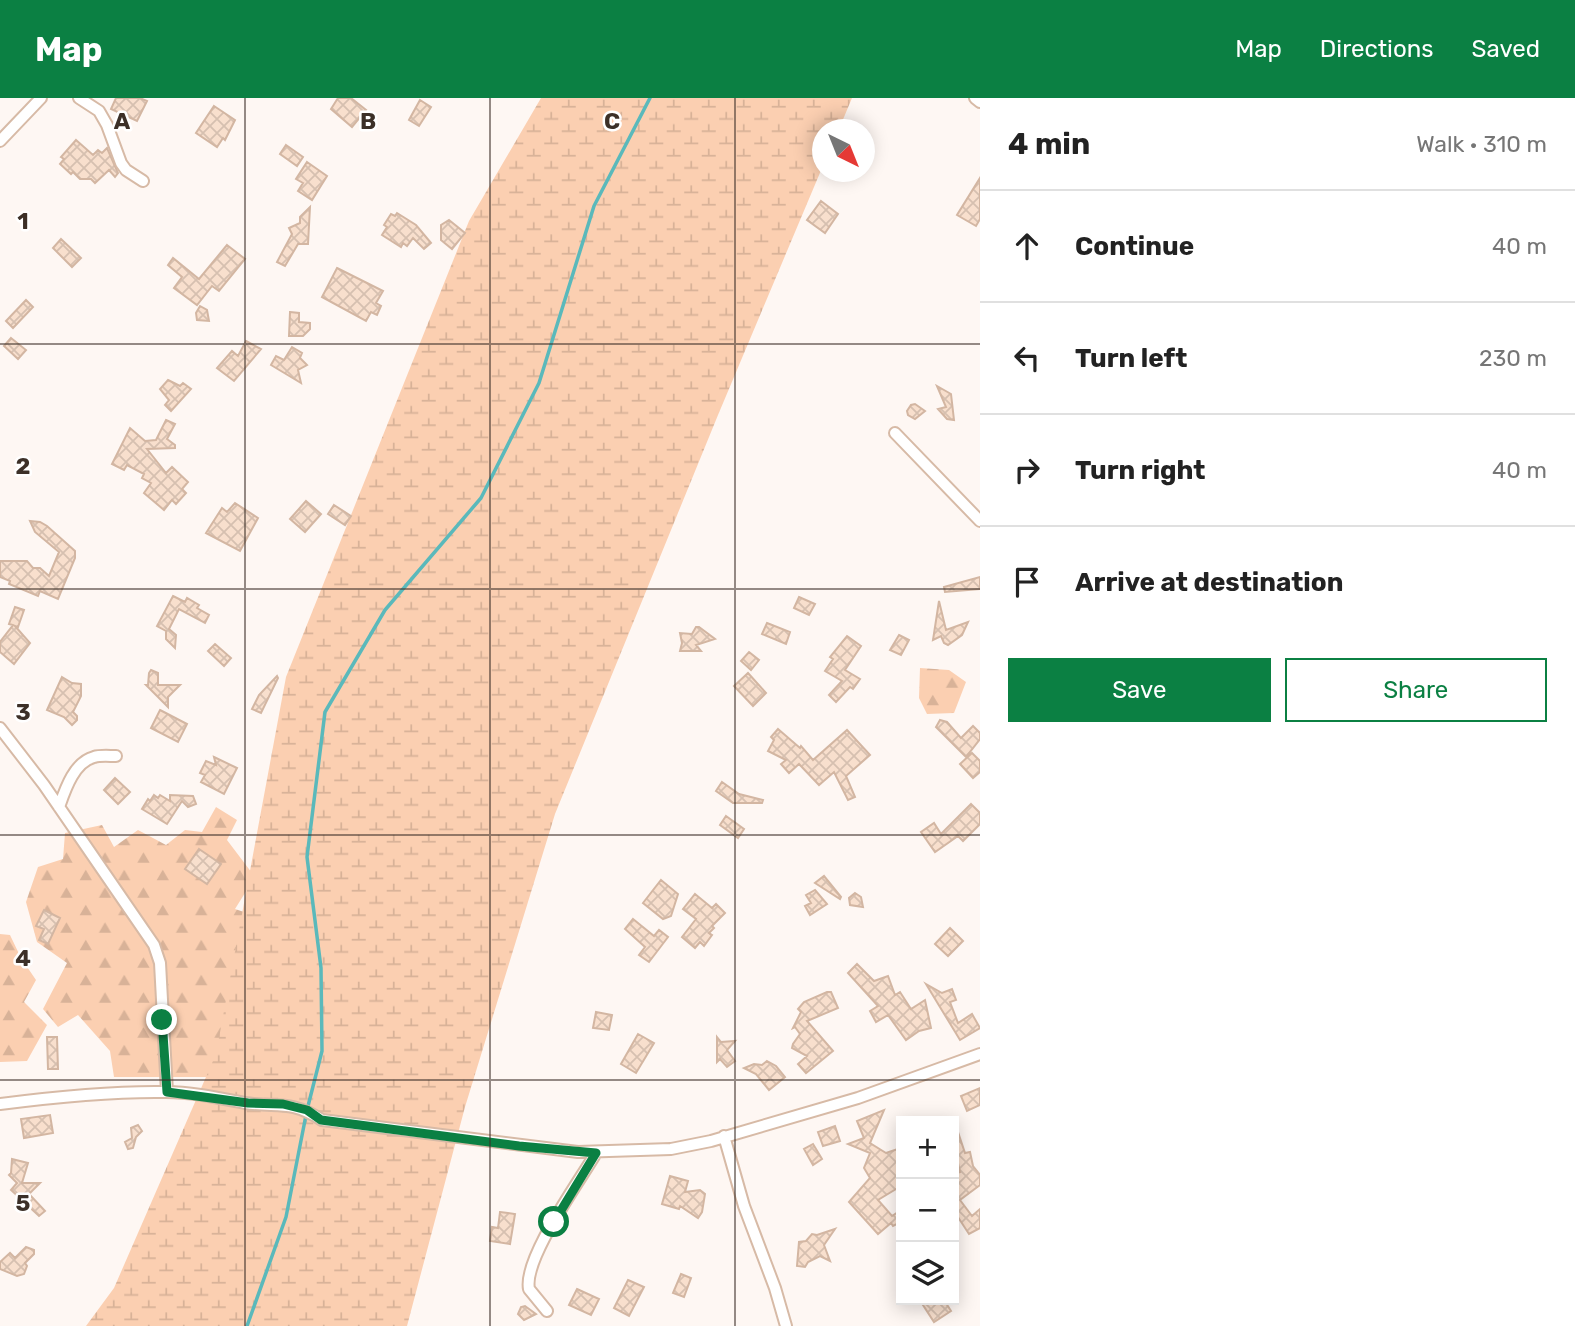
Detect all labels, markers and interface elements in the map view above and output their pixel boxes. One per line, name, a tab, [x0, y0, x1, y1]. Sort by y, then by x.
text: Map	[35, 30, 103, 69]
text: Map	[1235, 35, 1282, 63]
text: Directions	[1320, 35, 1433, 63]
text: Saved	[1471, 35, 1540, 63]
text: A	[114, 107, 131, 135]
text: B	[360, 107, 376, 135]
text: C	[604, 107, 620, 135]
north arrow	[812, 119, 875, 182]
text: 4 min	[1008, 126, 1090, 162]
text: Walk · 310 m	[1416, 130, 1547, 158]
text: 1	[17, 207, 29, 235]
icon: ahead	[1008, 227, 1046, 265]
text: Continue	[1075, 231, 1194, 262]
text: 40 m	[1492, 232, 1547, 260]
icon: left	[1008, 339, 1046, 377]
text: Turn left	[1075, 343, 1187, 374]
text: 230 m	[1479, 344, 1547, 372]
icon: right	[1008, 451, 1046, 489]
text: 2	[16, 452, 30, 480]
text: Turn right	[1075, 455, 1205, 486]
text: 40 m	[1492, 456, 1547, 484]
icon: arrive	[1008, 563, 1046, 601]
text: Arrive at destination	[1075, 567, 1343, 598]
button: Save	[1008, 658, 1271, 722]
button: Share	[1285, 658, 1547, 722]
text: 3	[15, 698, 31, 726]
text: 4	[15, 944, 31, 972]
route end	[146, 1004, 177, 1035]
map controls	[896, 1116, 959, 1305]
button: +	[896, 1116, 959, 1179]
button: −	[896, 1179, 959, 1242]
text: 5	[16, 1189, 31, 1217]
route start	[538, 1206, 569, 1237]
button: layers	[896, 1242, 959, 1305]

